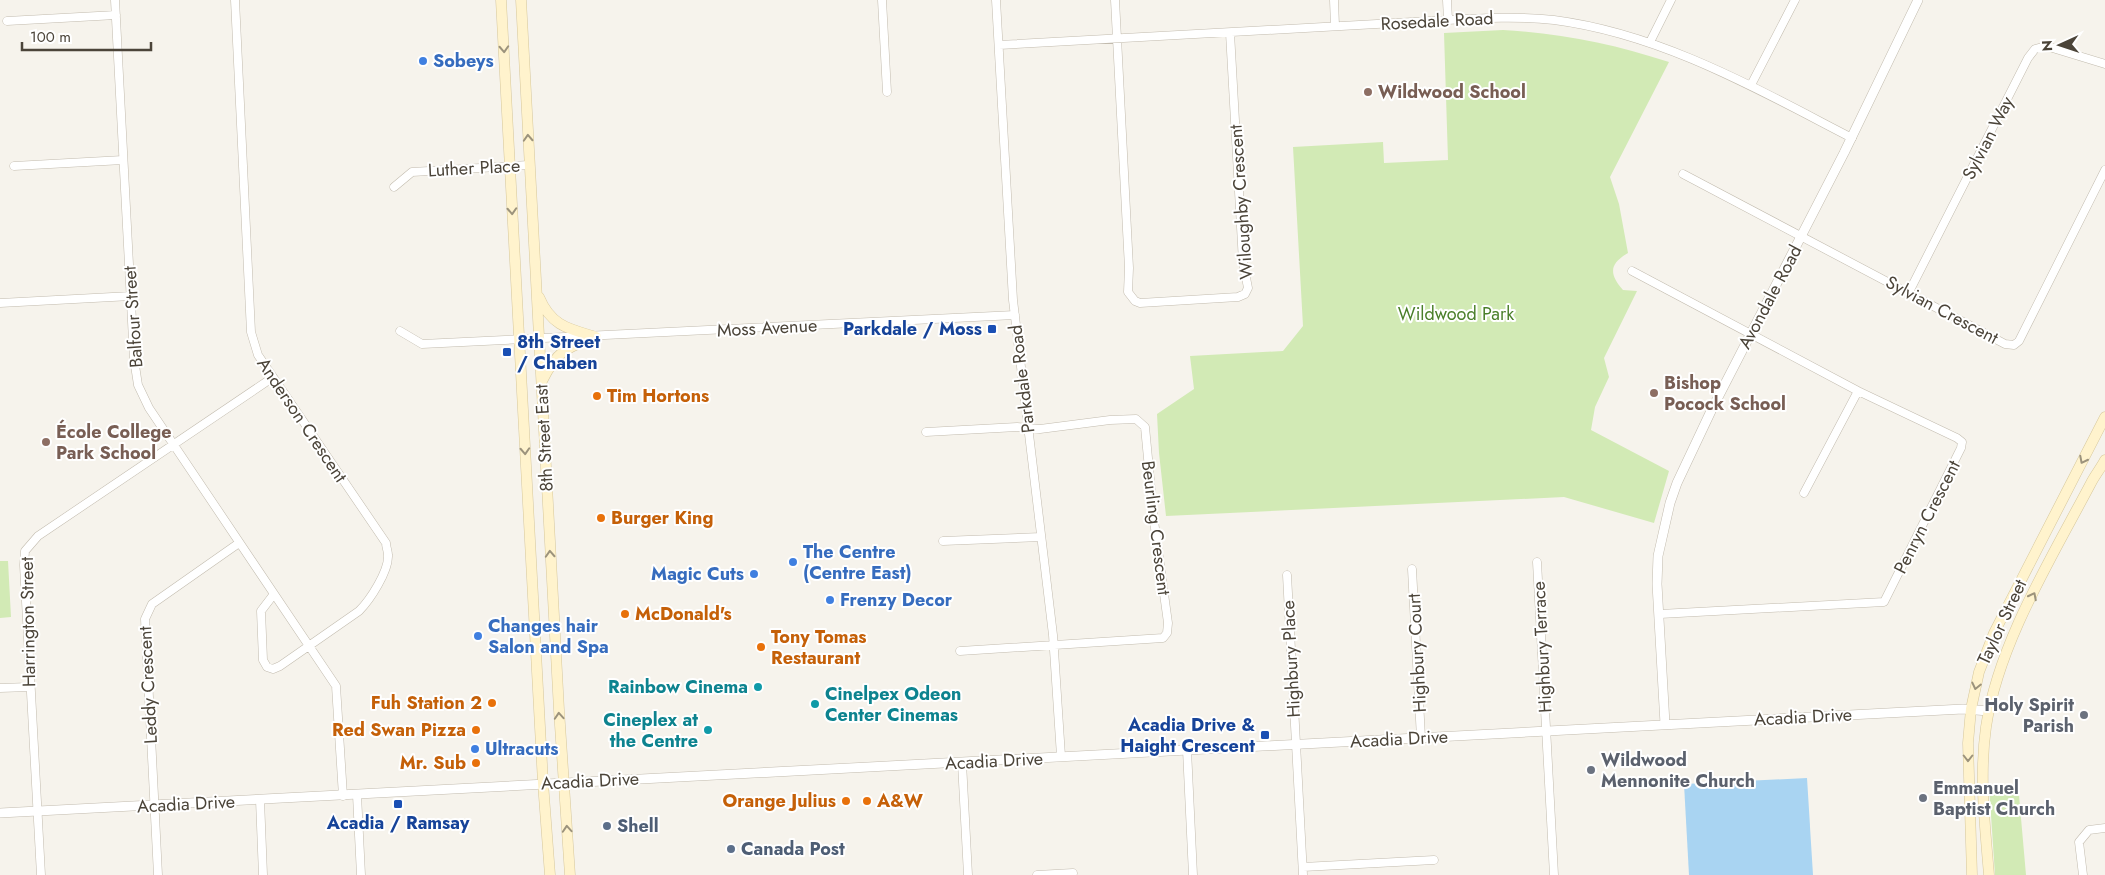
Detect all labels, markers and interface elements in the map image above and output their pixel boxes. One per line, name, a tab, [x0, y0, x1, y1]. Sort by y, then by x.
street label: Rosedale Road	[1380, 5, 1494, 37]
scale bar	[22, 20, 151, 52]
north arrow	[2035, 20, 2085, 70]
text: 100 m	[30, 26, 71, 48]
text: N	[2037, 40, 2057, 52]
one-way arrow	[498, 45, 509, 53]
place label: Sobeys	[433, 48, 494, 74]
marker: Sobeys	[417, 55, 429, 67]
place label: Wildwood School	[1378, 79, 1526, 105]
marker: Wildwood School	[1362, 86, 1374, 98]
street label: Sylvian Way	[1956, 92, 2020, 184]
street label: Wiloughby Crescent	[1223, 123, 1259, 280]
one-way arrow	[522, 134, 533, 142]
street label: Luther Place	[427, 153, 521, 183]
one-way arrow	[506, 207, 517, 215]
street label: Avondale Road	[1732, 240, 1808, 354]
street label: Balfour Street	[116, 265, 150, 369]
street label: Sylvian Crescent	[1881, 269, 2004, 351]
park label: Wildwood Park	[1398, 301, 1514, 327]
street label: Moss Avenue	[716, 312, 818, 344]
place label: Parkdale / Moss	[843, 316, 982, 342]
marker: Parkdale / Moss	[986, 323, 998, 335]
street label: Parkdale Road	[1002, 324, 1042, 434]
place label: 8th Street / Chaben	[517, 329, 600, 376]
marker: 8th Street / Chaben	[501, 346, 513, 358]
street label: Anderson Crescent	[251, 352, 354, 488]
place label: Bishop Pocock School	[1664, 370, 1786, 417]
street label: 8th Street East	[528, 383, 560, 492]
place label: Tim Hortons	[607, 383, 709, 409]
marker: Bishop Pocock School	[1648, 387, 1660, 399]
marker: Tim Hortons	[591, 390, 603, 402]
place label: École College Park School	[56, 419, 172, 466]
marker: École College Park School	[40, 436, 52, 448]
one-way arrow	[520, 447, 531, 455]
street label: Penryn Crescent	[1887, 455, 1967, 578]
one-way arrow	[2079, 455, 2089, 464]
street label: Beurling Crescent	[1135, 459, 1177, 597]
place label: Burger King	[611, 505, 713, 531]
marker: Burger King	[595, 512, 607, 524]
place label: The Centre (Centre East)	[803, 539, 912, 586]
one-way arrow	[545, 550, 556, 558]
street label: Harrington Street	[14, 556, 42, 687]
marker: The Centre (Centre East)	[787, 556, 799, 568]
place label: Magic Cuts	[651, 561, 744, 587]
marker: Magic Cuts	[748, 568, 760, 580]
street label: Taylor Street	[1971, 574, 2033, 669]
street label: Highbury Terrace	[1526, 581, 1558, 713]
place label: Frenzy Decor	[840, 587, 953, 613]
street label: Highbury Court	[1401, 592, 1433, 713]
one-way arrow	[2027, 592, 2037, 601]
marker: Frenzy Decor	[824, 594, 836, 606]
street label: Highbury Place	[1275, 600, 1307, 718]
place label: McDonald's	[635, 601, 732, 627]
marker: McDonald's	[619, 608, 631, 620]
place label: Changes hair Salon and Spa	[488, 613, 609, 660]
place label: Tony Tomas Restaurant	[771, 624, 867, 671]
street label: Leddy Crescent	[132, 625, 164, 744]
marker: Changes hair Salon and Spa	[472, 630, 484, 642]
marker: Tony Tomas Restaurant	[755, 641, 767, 653]
place label: Rainbow Cinema	[608, 674, 748, 700]
marker: Rainbow Cinema	[752, 681, 764, 693]
place label: Cinelpex Odeon Center Cinemas	[825, 681, 961, 728]
one-way arrow	[1971, 681, 1982, 690]
place label: Fuh Station 2	[371, 690, 482, 716]
place label: Holy Spirit Parish	[1984, 692, 2074, 739]
marker: Fuh Station 2	[486, 697, 498, 709]
marker: Cinelpex Odeon Center Cinemas	[809, 698, 821, 710]
street label: Acadia Drive	[1753, 701, 1853, 733]
place label: Cineplex at the Centre	[603, 707, 698, 754]
marker: Holy Spirit Parish	[2078, 709, 2090, 721]
one-way arrow	[554, 712, 565, 720]
place label: Acadia Drive & Haight Crescent	[1120, 712, 1255, 759]
place label: Red Swan Pizza	[332, 717, 466, 743]
street label: Acadia Drive	[1349, 723, 1449, 755]
marker: Red Swan Pizza	[470, 724, 482, 736]
marker: Cineplex at the Centre	[702, 724, 714, 736]
marker: Acadia Drive & Haight Crescent	[1259, 729, 1271, 741]
place label: Ultracuts	[485, 736, 558, 762]
marker: Ultracuts	[469, 743, 481, 755]
street label: Acadia Drive	[944, 745, 1044, 777]
place label: Wildwood Mennonite Church	[1601, 747, 1755, 794]
place label: Mr. Sub	[400, 750, 466, 776]
one-way arrow	[1963, 754, 1973, 762]
marker: Mr. Sub	[470, 757, 482, 769]
marker: Wildwood Mennonite Church	[1585, 764, 1597, 776]
street label: Acadia Drive	[540, 765, 640, 797]
place label: Emmanuel Baptist Church	[1933, 775, 2055, 822]
street label: Acadia Drive	[136, 788, 236, 820]
place label: Orange Julius	[722, 788, 836, 814]
place label: A&W	[876, 788, 924, 814]
marker: Emmanuel Baptist Church	[1917, 792, 1929, 804]
marker: Orange Julius	[840, 795, 852, 807]
marker: A&W	[861, 795, 873, 807]
marker: Acadia / Ramsay	[392, 798, 404, 810]
place label: Acadia / Ramsay	[326, 810, 470, 836]
place label: Shell	[617, 813, 659, 839]
marker: Shell	[601, 820, 613, 832]
one-way arrow	[561, 824, 572, 832]
place label: Canada Post	[741, 836, 845, 862]
marker: Canada Post	[725, 843, 737, 855]

